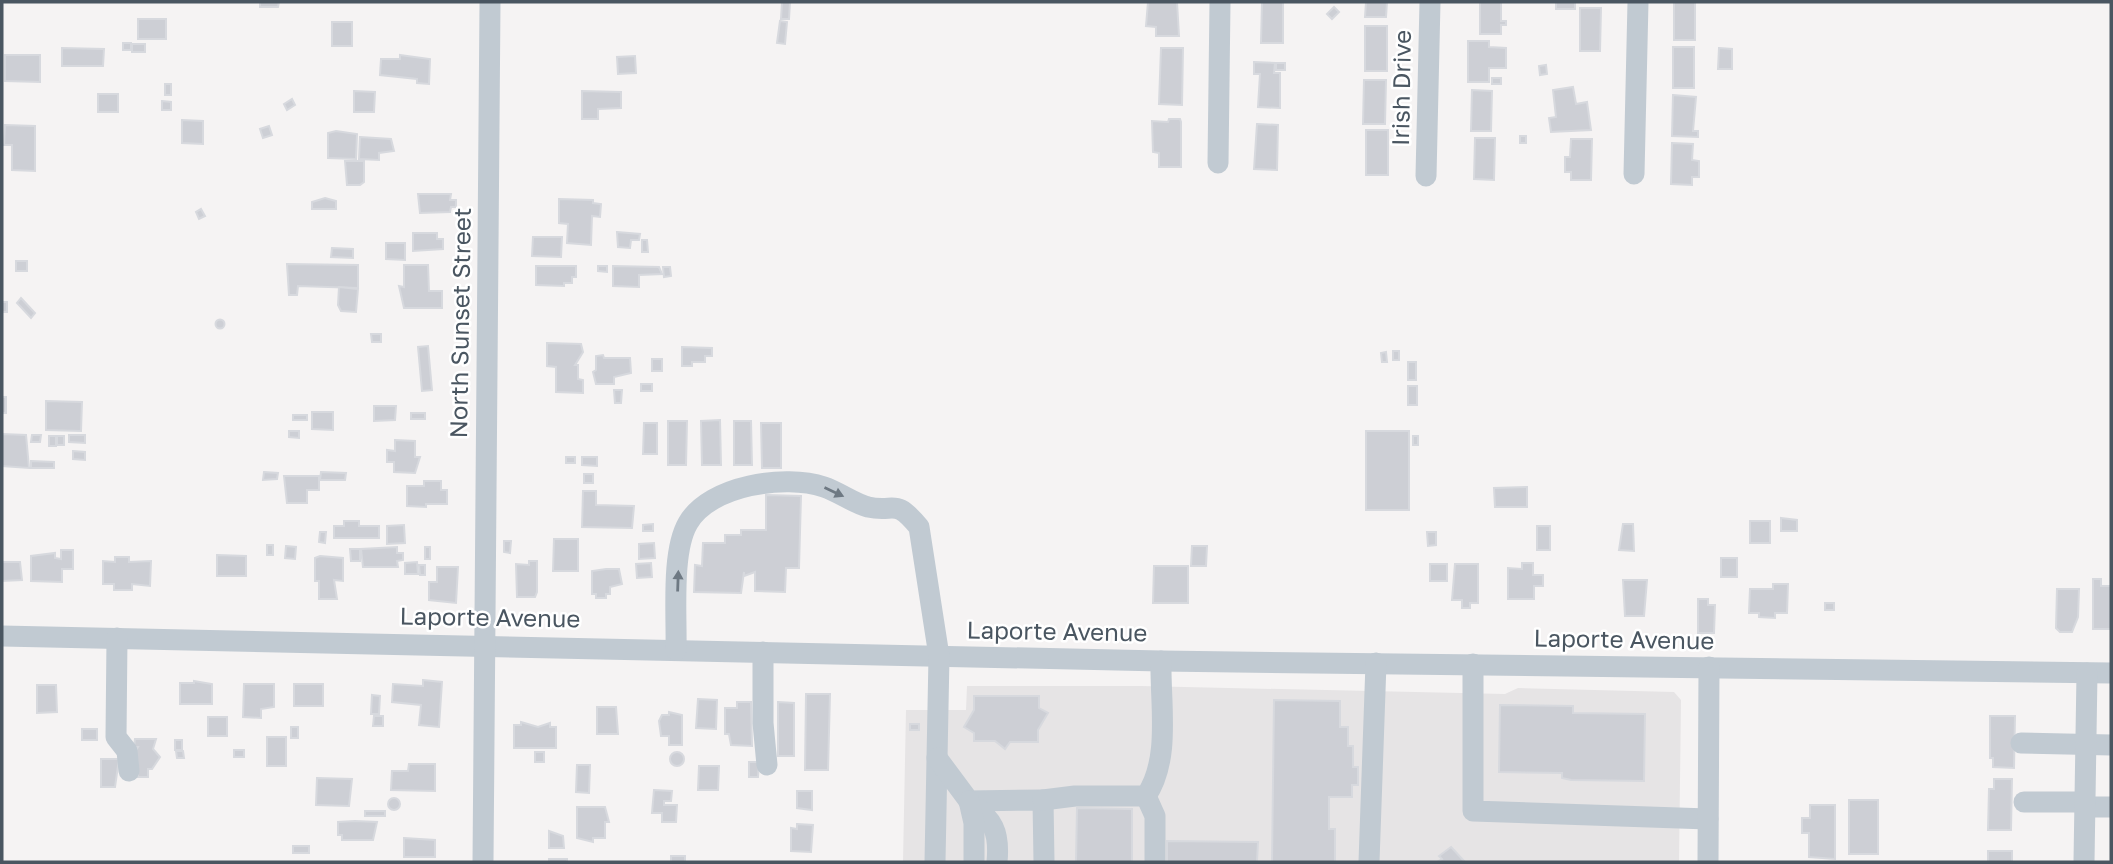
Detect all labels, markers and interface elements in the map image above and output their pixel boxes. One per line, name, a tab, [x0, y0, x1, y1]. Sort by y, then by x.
street label: Irish Drive	[1385, 30, 1416, 146]
street label: North Sunset Street	[443, 207, 476, 439]
one-way arrow	[824, 486, 844, 498]
one-way arrow	[672, 570, 684, 592]
street label: Laporte Avenue	[399, 600, 581, 633]
street label: Laporte Avenue	[966, 614, 1148, 647]
street label: Laporte Avenue	[1533, 622, 1715, 655]

